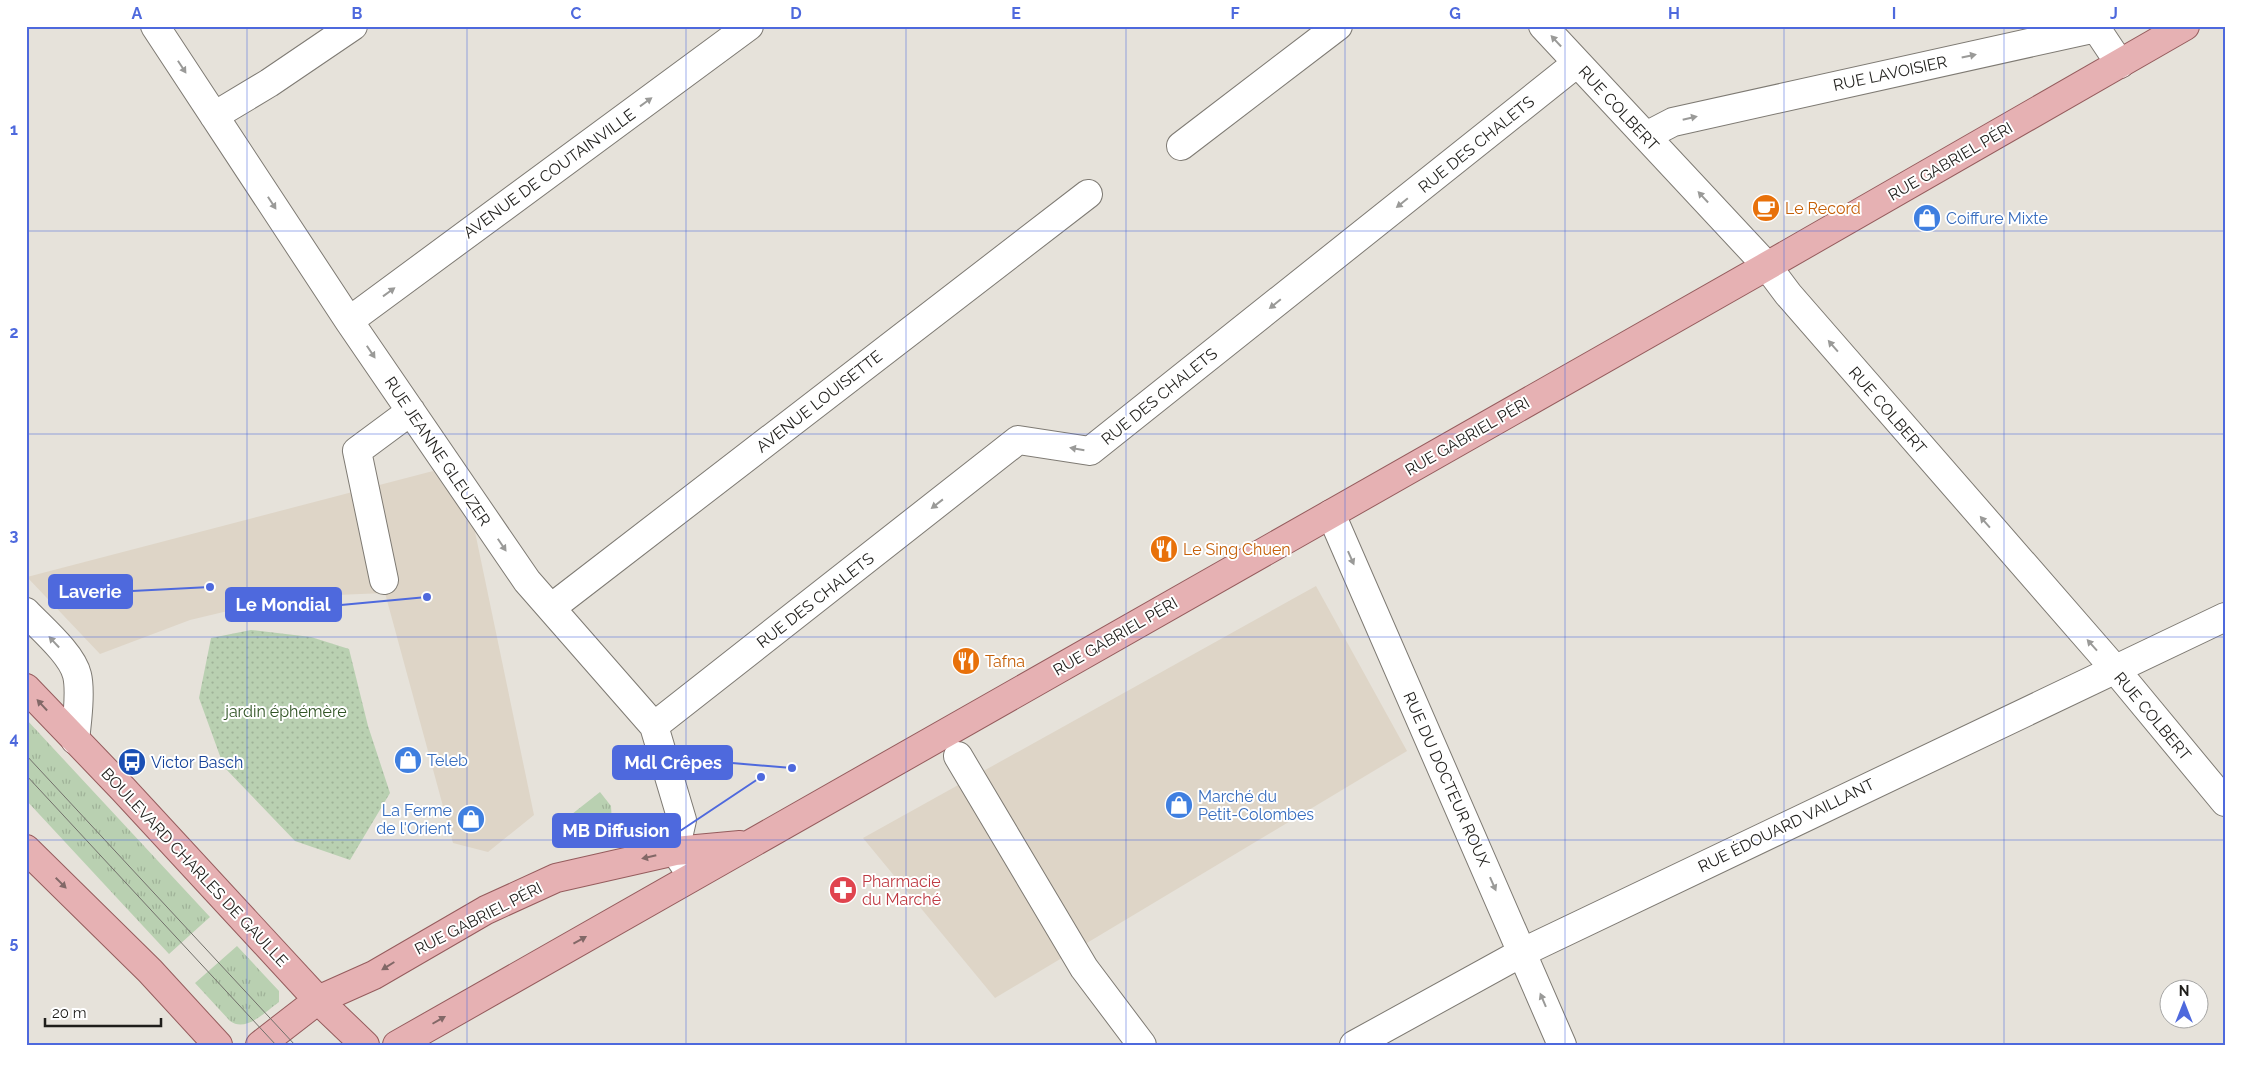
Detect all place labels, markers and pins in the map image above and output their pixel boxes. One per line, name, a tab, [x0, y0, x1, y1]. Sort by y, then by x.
cafe icon: Le Record	[1751, 193, 1781, 223]
place label: Le Record	[1785, 199, 1861, 218]
shop icon: Coiffure Mixte	[1912, 203, 1942, 233]
place label: Coiffure Mixte	[1946, 209, 2048, 228]
restaurant icon: Le Sing Chuen	[1149, 534, 1179, 564]
place label: Le Sing Chuen	[1183, 540, 1291, 559]
callout: Laverie	[49, 575, 132, 608]
callout: Le Mondial	[226, 588, 341, 621]
restaurant icon: Tafna	[951, 646, 981, 676]
place label: Tafna	[985, 652, 1025, 671]
shop icon: Teleb	[393, 745, 423, 775]
callout: Mdl Crêpes	[613, 746, 732, 779]
bus stop icon: Victor Basch	[117, 747, 147, 777]
place label: Teleb	[427, 751, 468, 770]
place label: Victor Basch	[151, 753, 243, 772]
place label: Marché du Petit-Colombes	[1198, 787, 1314, 824]
shop icon: Marché du Petit-Colombes	[1164, 790, 1194, 820]
place label: La Ferme de l'Orient	[376, 801, 453, 838]
shop icon: La Ferme de l'Orient	[456, 804, 486, 834]
callout: MB Diffusion	[553, 814, 680, 847]
place label: Pharmacie du Marché	[862, 872, 941, 909]
pharmacy icon: Pharmacie du Marché	[828, 875, 858, 905]

